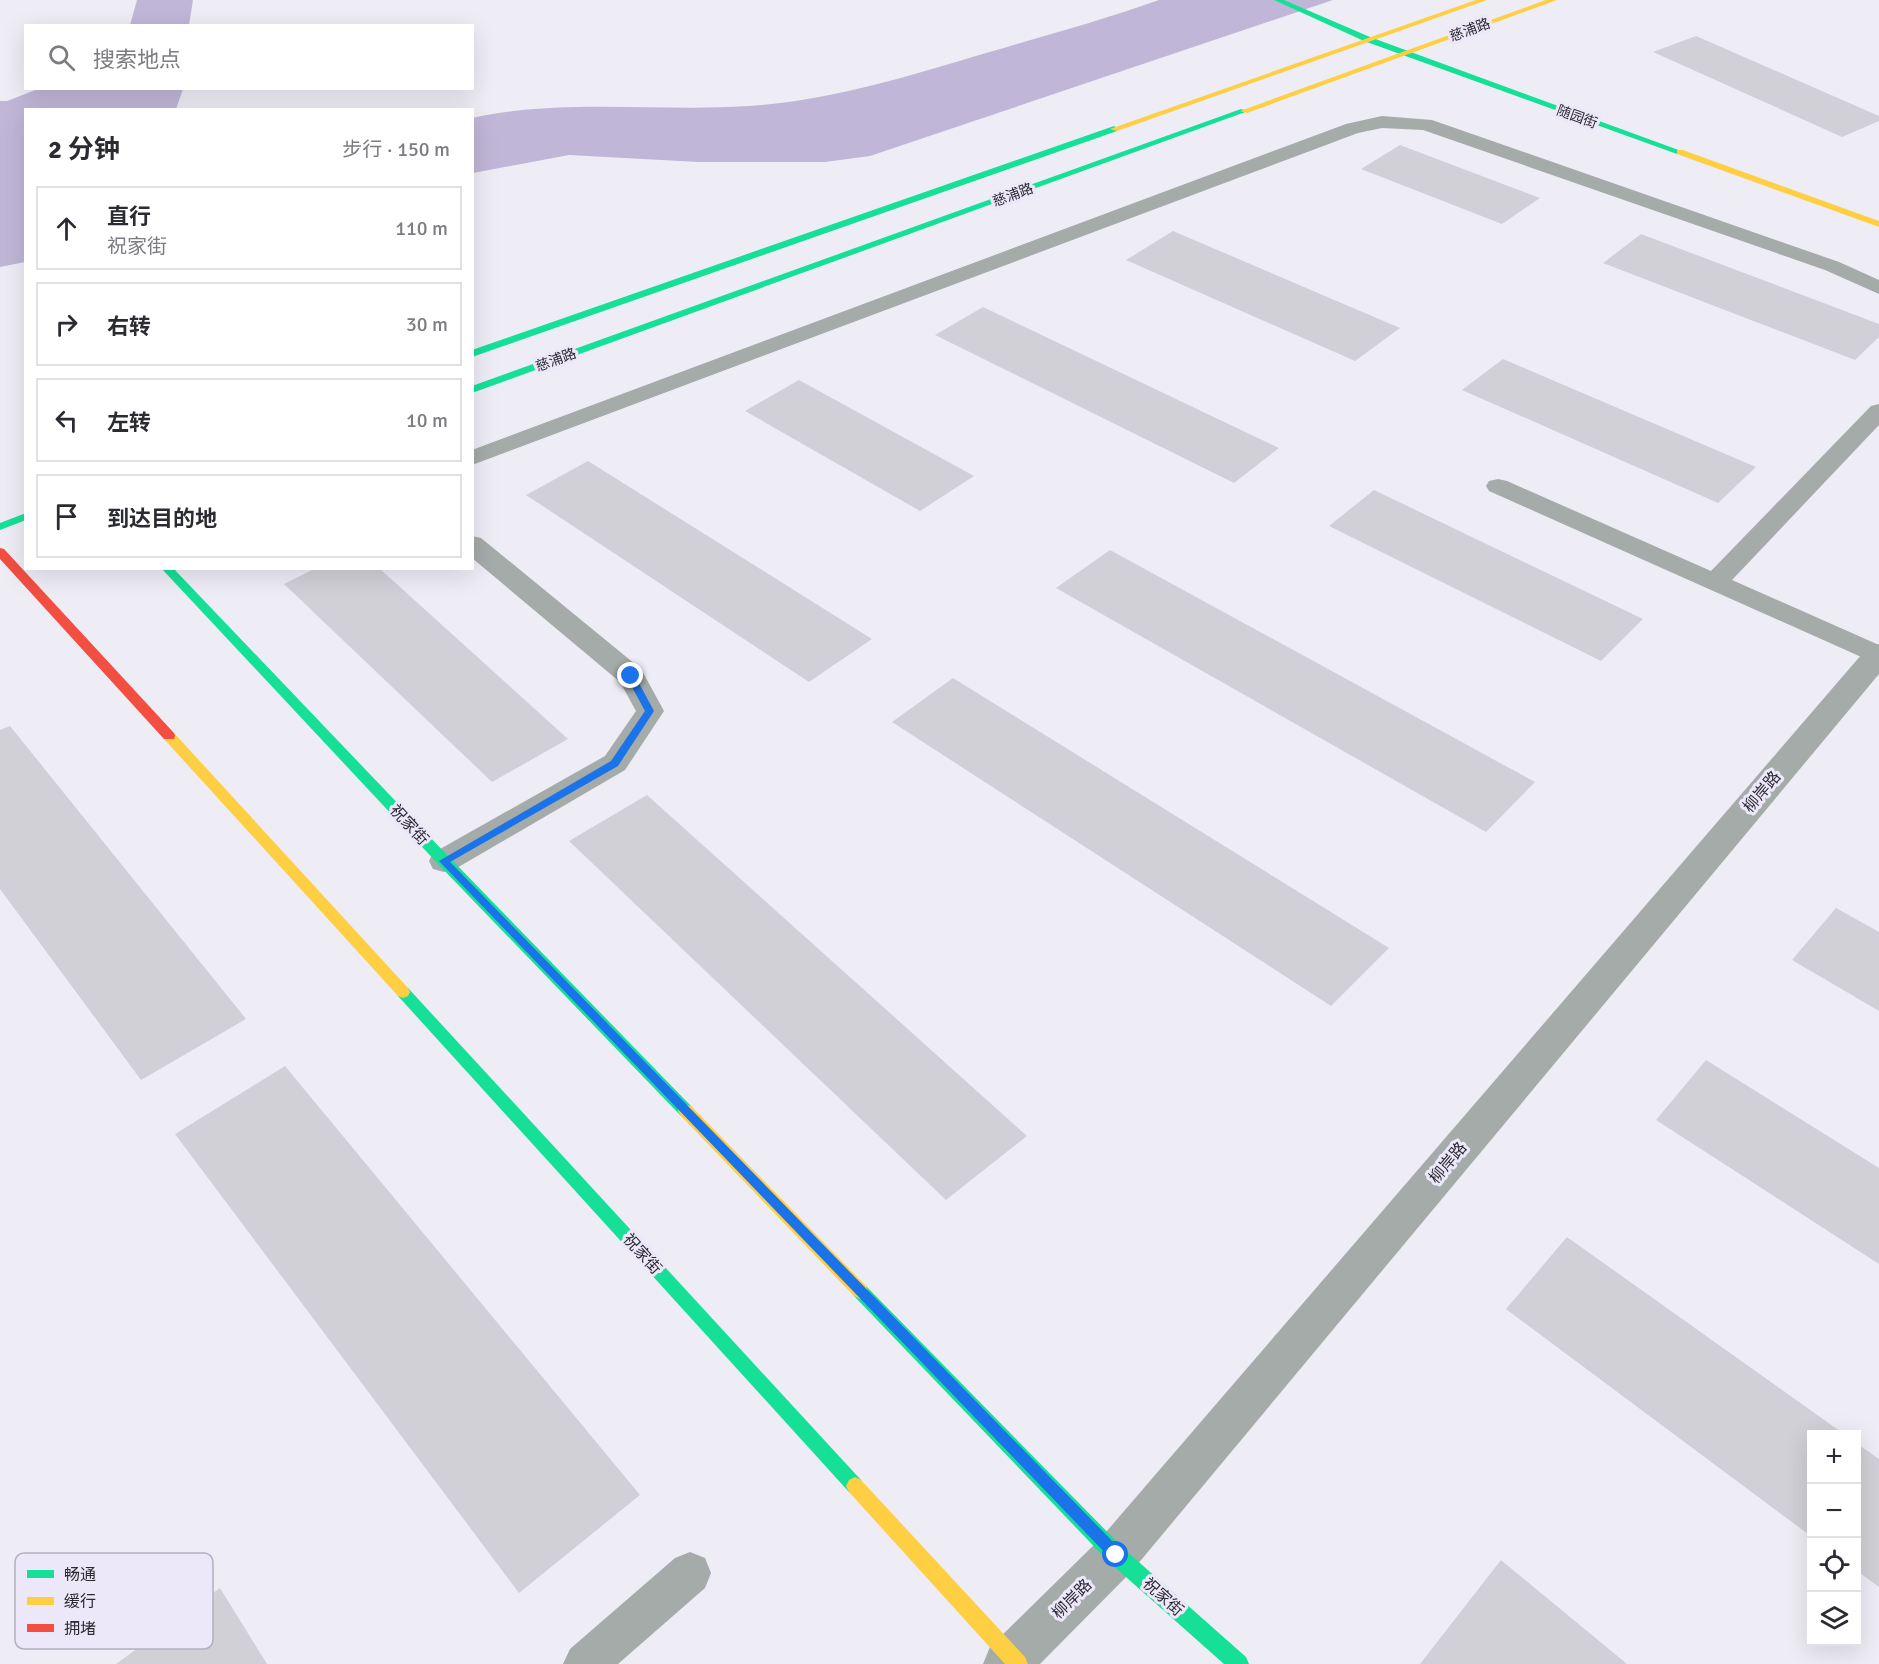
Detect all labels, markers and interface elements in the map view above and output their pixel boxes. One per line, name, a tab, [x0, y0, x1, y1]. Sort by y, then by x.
street label: 慈浦路	[1447, 15, 1493, 45]
search box	[24, 24, 474, 90]
icon: search	[45, 41, 78, 74]
text: 搜索地点	[93, 46, 181, 73]
street label: 随园街	[1554, 102, 1600, 132]
text: 2 分钟	[48, 134, 120, 166]
text: 步行 · 150 m	[342, 137, 450, 162]
street label: 慈浦路	[990, 180, 1036, 210]
text: 直行	[107, 203, 151, 230]
icon: ahead	[50, 212, 83, 245]
text: 110 m	[395, 216, 448, 241]
text: 祝家街	[107, 234, 167, 259]
icon: right	[50, 308, 83, 341]
text: 30 m	[406, 312, 448, 337]
text: 右转	[107, 313, 151, 340]
street label: 慈浦路	[533, 345, 579, 375]
icon: left	[50, 404, 83, 437]
text: 10 m	[406, 408, 448, 433]
text: 左转	[107, 409, 151, 436]
icon: arrive	[50, 500, 83, 533]
text: 到达目的地	[107, 505, 217, 532]
route end	[617, 662, 643, 688]
street label: 柳岸路	[1739, 767, 1785, 817]
street label: 祝家街	[385, 801, 433, 849]
street label: 柳岸路	[1425, 1138, 1471, 1188]
street label: 祝家街	[619, 1229, 665, 1279]
map controls	[1807, 1430, 1861, 1646]
button: +	[1807, 1430, 1861, 1484]
button: −	[1807, 1484, 1861, 1538]
button: locate	[1807, 1538, 1861, 1592]
route start	[1102, 1541, 1128, 1567]
legend	[15, 1553, 213, 1649]
text: 畅通	[64, 1565, 96, 1585]
street label: 祝家街	[1138, 1574, 1188, 1620]
street label: 柳岸路	[1048, 1575, 1096, 1623]
text: 缓行	[64, 1592, 96, 1612]
button: layers	[1807, 1592, 1861, 1646]
text: 拥堵	[64, 1619, 96, 1639]

